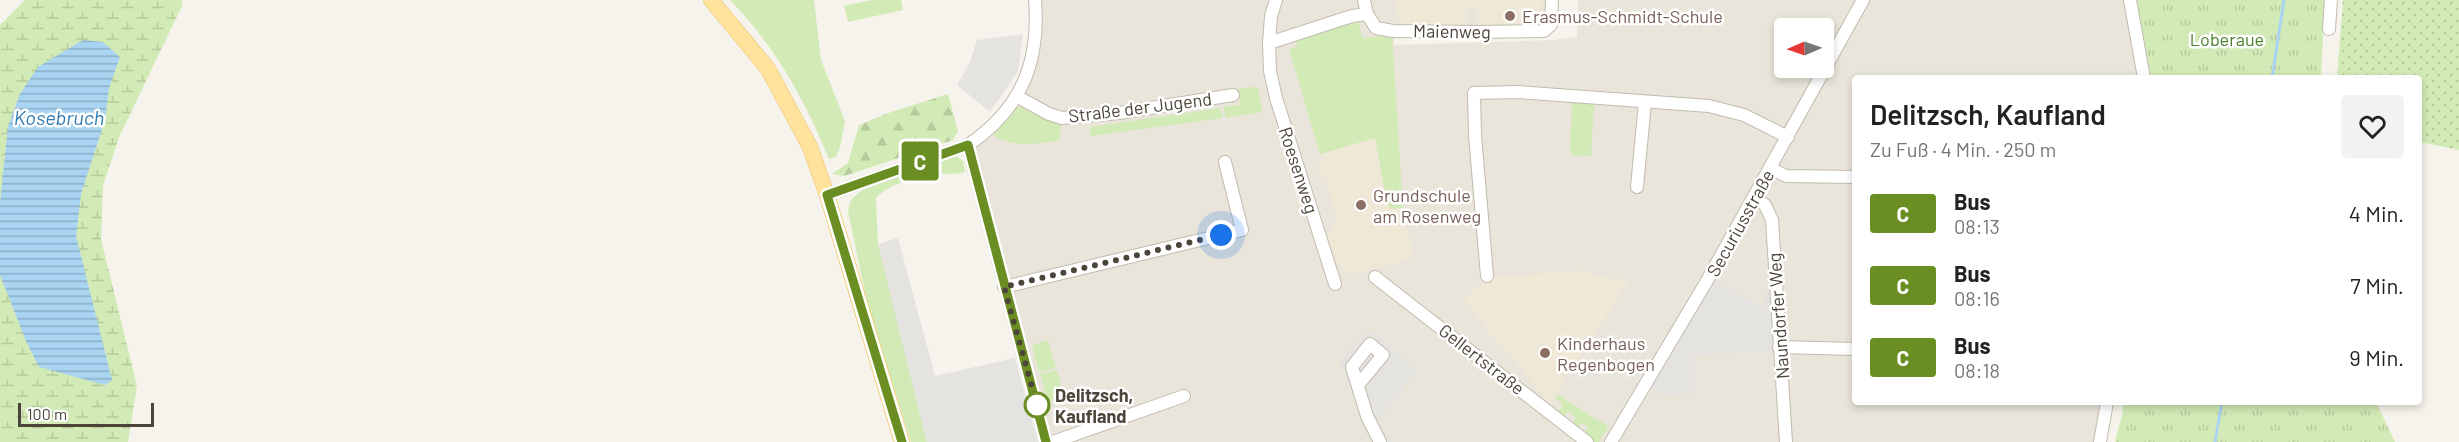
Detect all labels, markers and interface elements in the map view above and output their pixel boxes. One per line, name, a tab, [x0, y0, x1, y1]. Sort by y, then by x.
place label: Erasmus-Schmidt-Schule	[1522, 5, 1723, 27]
marker: Erasmus-Schmidt-Schule	[1503, 9, 1517, 23]
north arrow	[1774, 18, 1834, 78]
map controls	[1774, 18, 1834, 78]
street label: Maienweg	[1413, 19, 1491, 43]
park label: Loberaue	[2190, 28, 2264, 50]
street label: Straße der Jugend	[1067, 87, 1213, 127]
button: heart	[2341, 95, 2404, 158]
text: Delitzsch, Kaufland	[1870, 97, 2106, 131]
water label: Kosebruch	[14, 105, 104, 129]
street label: Roesenweg	[1275, 124, 1323, 216]
text: Zu Fuß · 4 Min. · 250 m	[1870, 137, 2056, 161]
line badge: C	[900, 142, 940, 180]
text: C	[914, 149, 926, 174]
street label: Securiusstraße	[1702, 166, 1778, 280]
place label: Grundschule am Rosenweg	[1373, 184, 1481, 227]
text: Bus	[1954, 188, 1991, 214]
marker: Grundschule am Rosenweg	[1354, 198, 1368, 212]
text: 4 Min.	[2349, 200, 2404, 226]
text: C	[1897, 201, 1909, 226]
text: 08:13	[1954, 214, 2000, 238]
your location	[1206, 220, 1236, 250]
street label: Naundorfer Weg	[1763, 252, 1793, 380]
text: Bus	[1954, 260, 1991, 286]
text: 7 Min.	[2350, 272, 2404, 298]
text: C	[1897, 273, 1909, 298]
text: 08:16	[1954, 286, 2000, 310]
street label: Gellertstraße	[1435, 319, 1529, 399]
place label: Kinderhaus Regenbogen	[1557, 332, 1655, 375]
text: Bus	[1954, 332, 1991, 358]
text: 9 Min.	[2349, 344, 2404, 370]
text: C	[1897, 345, 1909, 370]
marker: Kinderhaus Regenbogen	[1538, 346, 1552, 360]
text: 08:18	[1954, 358, 2000, 382]
place label: Delitzsch, Kaufland	[1055, 384, 1133, 427]
marker: Delitzsch, Kaufland	[1024, 392, 1050, 418]
scale bar	[18, 400, 154, 428]
text: 100 m	[27, 404, 67, 423]

